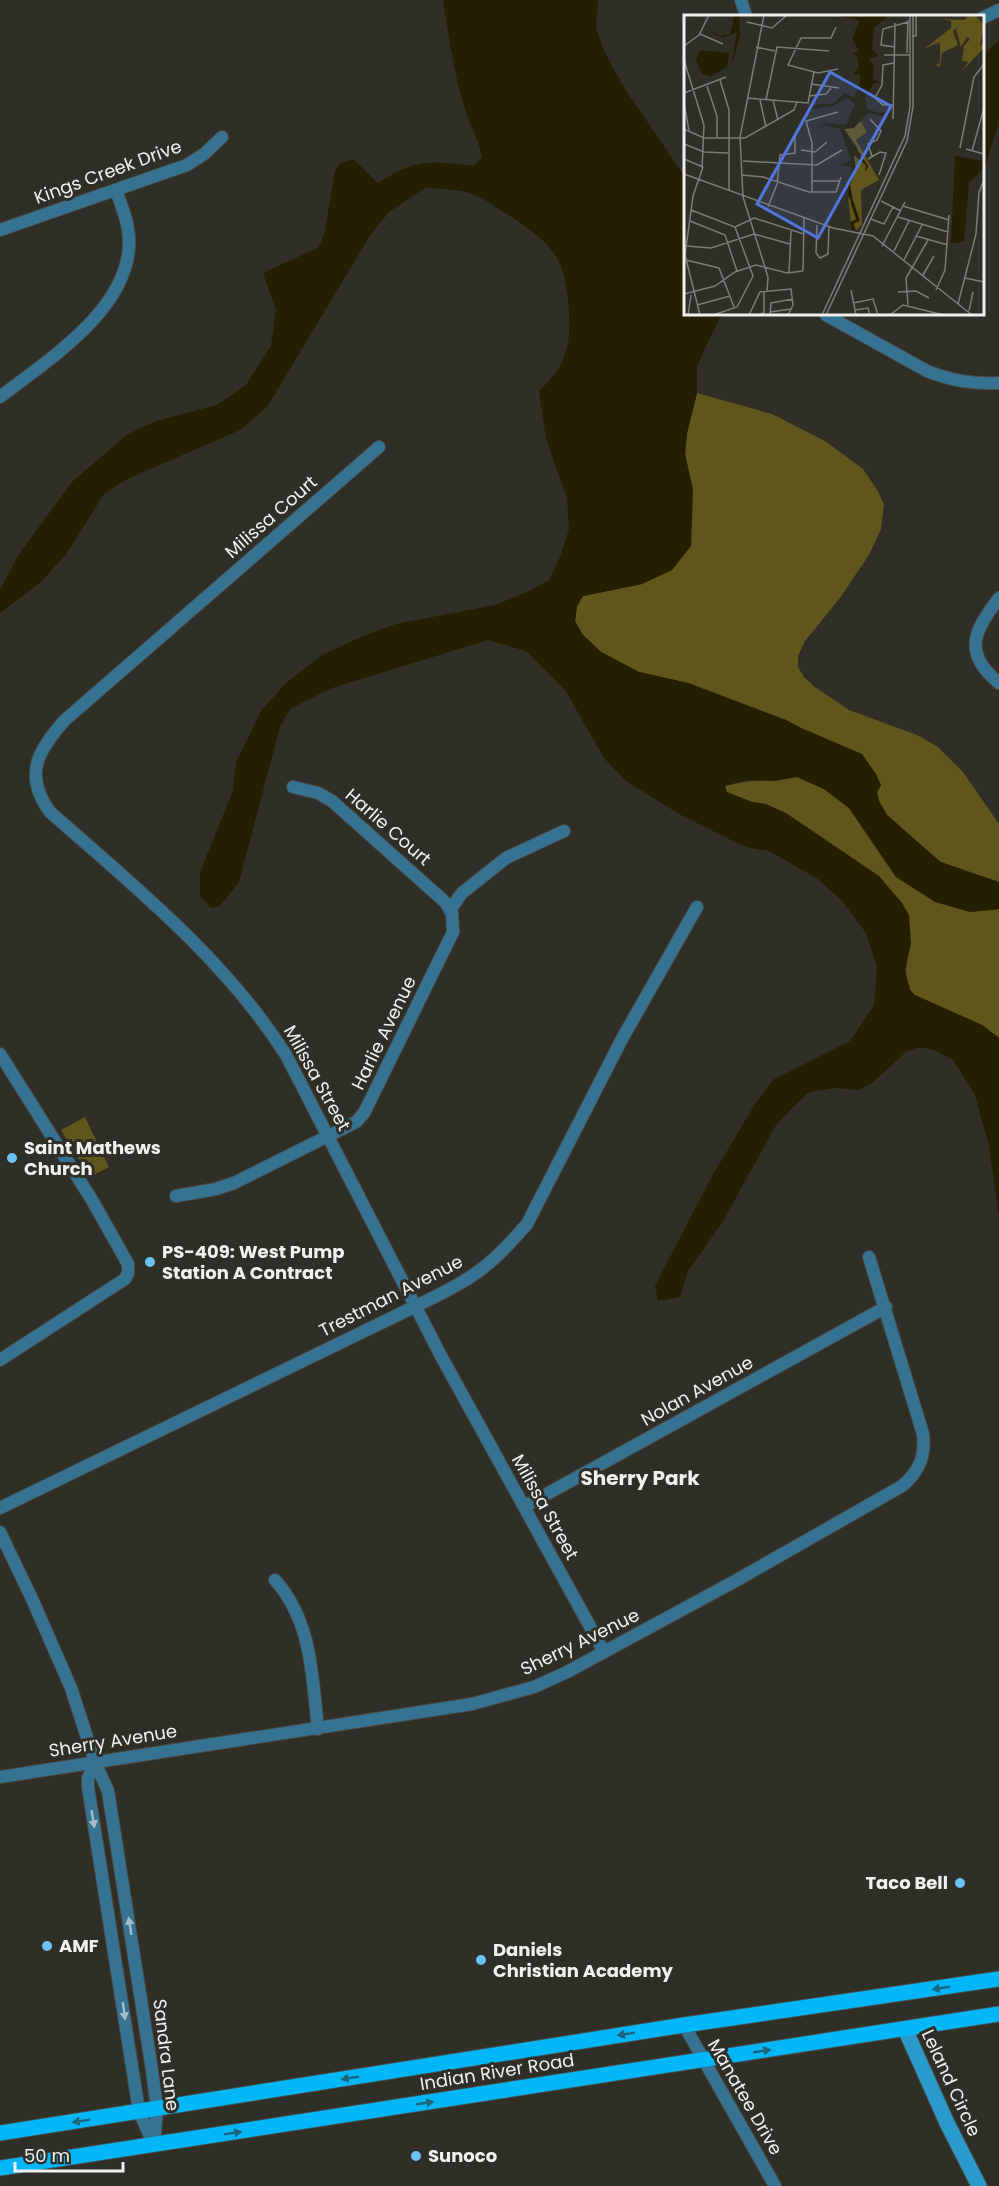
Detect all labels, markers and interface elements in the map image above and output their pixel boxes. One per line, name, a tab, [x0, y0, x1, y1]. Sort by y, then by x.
inset map	[684, 15, 984, 315]
street label: Kings Creek Drive	[31, 133, 185, 210]
street label: Milissa Court	[219, 470, 322, 564]
street label: Harlie Court	[340, 782, 437, 871]
street label: Harlie Avenue	[345, 972, 422, 1094]
street label: Milissa Street	[278, 1020, 357, 1135]
place label: Saint Mathews Church	[24, 1135, 161, 1181]
marker: Saint Mathews Church	[5, 1151, 19, 1165]
place label: PS-409: West Pump Station A Contract	[162, 1239, 345, 1285]
street label: Trestman Avenue	[315, 1249, 467, 1343]
marker: PS-409: West Pump Station A Contract	[143, 1255, 157, 1269]
street label: Nolan Avenue	[636, 1349, 757, 1432]
street label: Milissa Street	[506, 1449, 585, 1564]
district label: Sherry Park	[580, 1464, 700, 1492]
street label: Sherry Avenue	[516, 1602, 643, 1681]
street label: Sherry Avenue	[47, 1718, 179, 1763]
one-way arrow	[89, 1809, 98, 1828]
place label: Taco Bell	[865, 1870, 948, 1895]
marker: Taco Bell	[953, 1876, 967, 1890]
one-way arrow	[125, 1917, 134, 1936]
place label: AMF	[59, 1933, 99, 1958]
place label: Daniels Christian Academy	[493, 1937, 673, 1983]
marker: AMF	[40, 1939, 54, 1953]
marker: Daniels Christian Academy	[474, 1953, 488, 1967]
one-way arrow	[932, 1983, 951, 1992]
street label: Sandra Lane	[147, 1997, 186, 2112]
one-way arrow	[119, 2002, 128, 2021]
street label: Leland Circle	[916, 2025, 987, 2140]
one-way arrow	[616, 2030, 635, 2039]
street label: Manatee Drive	[702, 2034, 789, 2159]
one-way arrow	[752, 2046, 771, 2055]
street label: Indian River Road	[418, 2047, 576, 2096]
one-way arrow	[341, 2074, 360, 2083]
one-way arrow	[416, 2099, 435, 2108]
one-way arrow	[72, 2116, 91, 2125]
one-way arrow	[223, 2129, 242, 2138]
scale bar	[15, 2135, 123, 2173]
text: 50 m	[24, 2143, 70, 2168]
place label: Sunoco	[428, 2143, 497, 2168]
marker: Sunoco	[409, 2149, 423, 2163]

